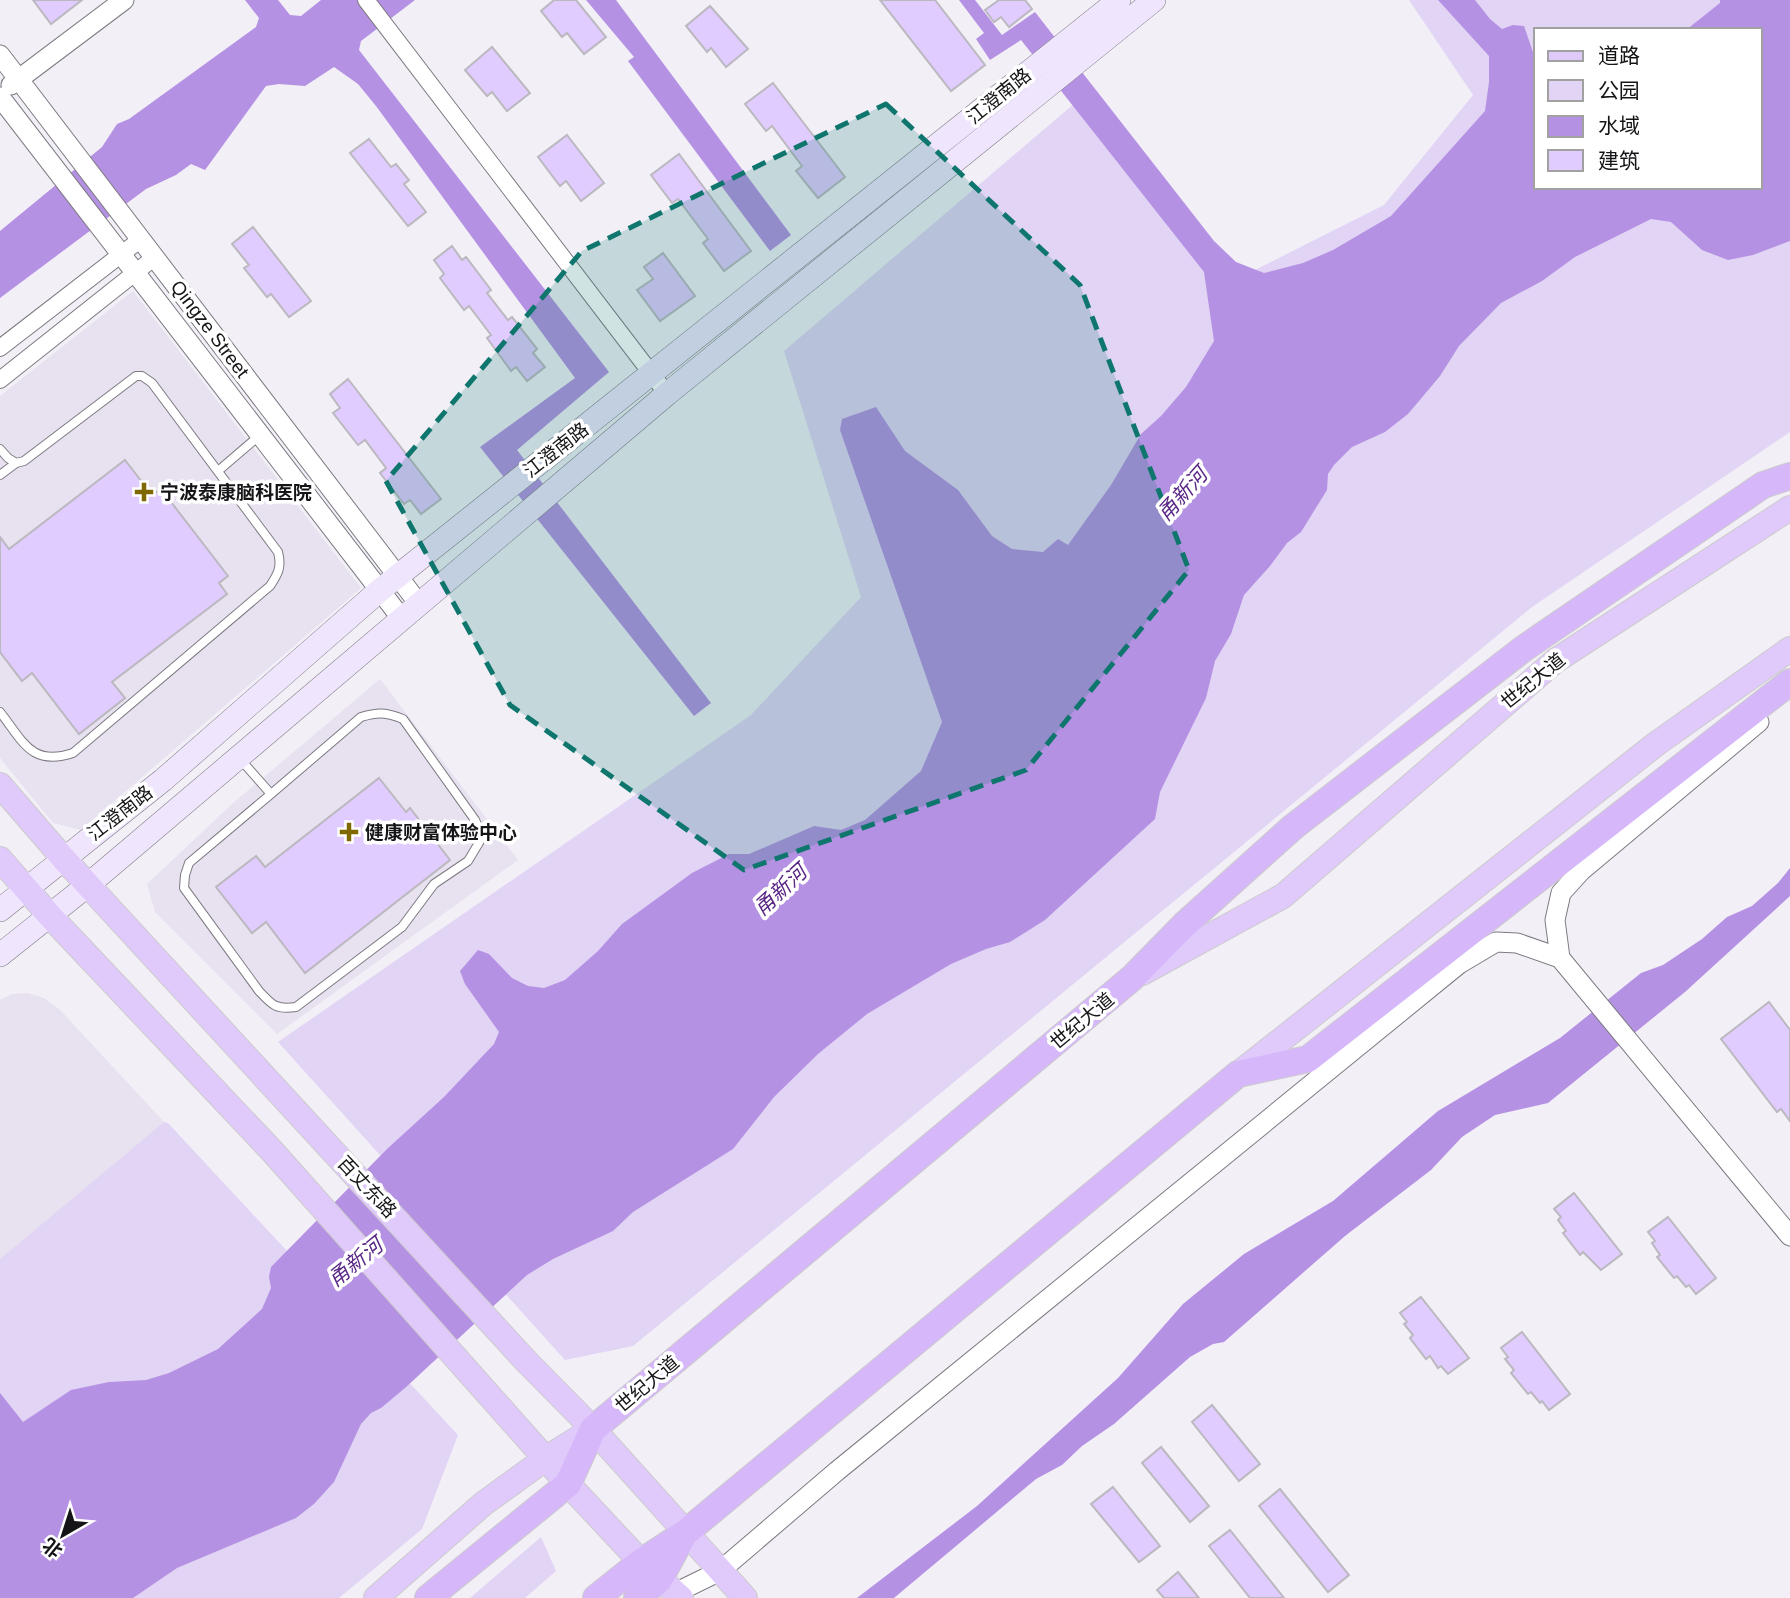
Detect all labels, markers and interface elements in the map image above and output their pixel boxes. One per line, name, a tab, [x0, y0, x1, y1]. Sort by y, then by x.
legend	[1534, 28, 1762, 189]
text: 道路	[1598, 44, 1640, 67]
street label: 江澄南路	[963, 64, 1035, 128]
text: 公园	[1598, 79, 1640, 102]
text: 水域	[1598, 114, 1640, 137]
text: 建筑	[1598, 149, 1640, 172]
street label: Qingze Street	[167, 276, 254, 382]
street label: 江澄南路	[520, 418, 592, 482]
water label: 甬新河	[1152, 460, 1214, 525]
marker: 宁波泰康脑科医院	[134, 482, 154, 502]
place label: 宁波泰康脑科医院	[160, 482, 312, 503]
street label: 世纪大道	[1497, 649, 1569, 713]
street label: 江澄南路	[84, 781, 156, 845]
marker: 健康财富体验中心	[339, 822, 359, 842]
place label: 健康财富体验中心	[365, 822, 517, 843]
water label: 甬新河	[749, 857, 814, 920]
street label: 世纪大道	[1046, 989, 1118, 1053]
street label: 百丈东路	[333, 1152, 401, 1222]
water label: 甬新河	[323, 1231, 390, 1291]
street label: 世纪大道	[611, 1352, 683, 1416]
north arrow	[28, 1500, 98, 1570]
text: 北	[39, 1534, 67, 1562]

